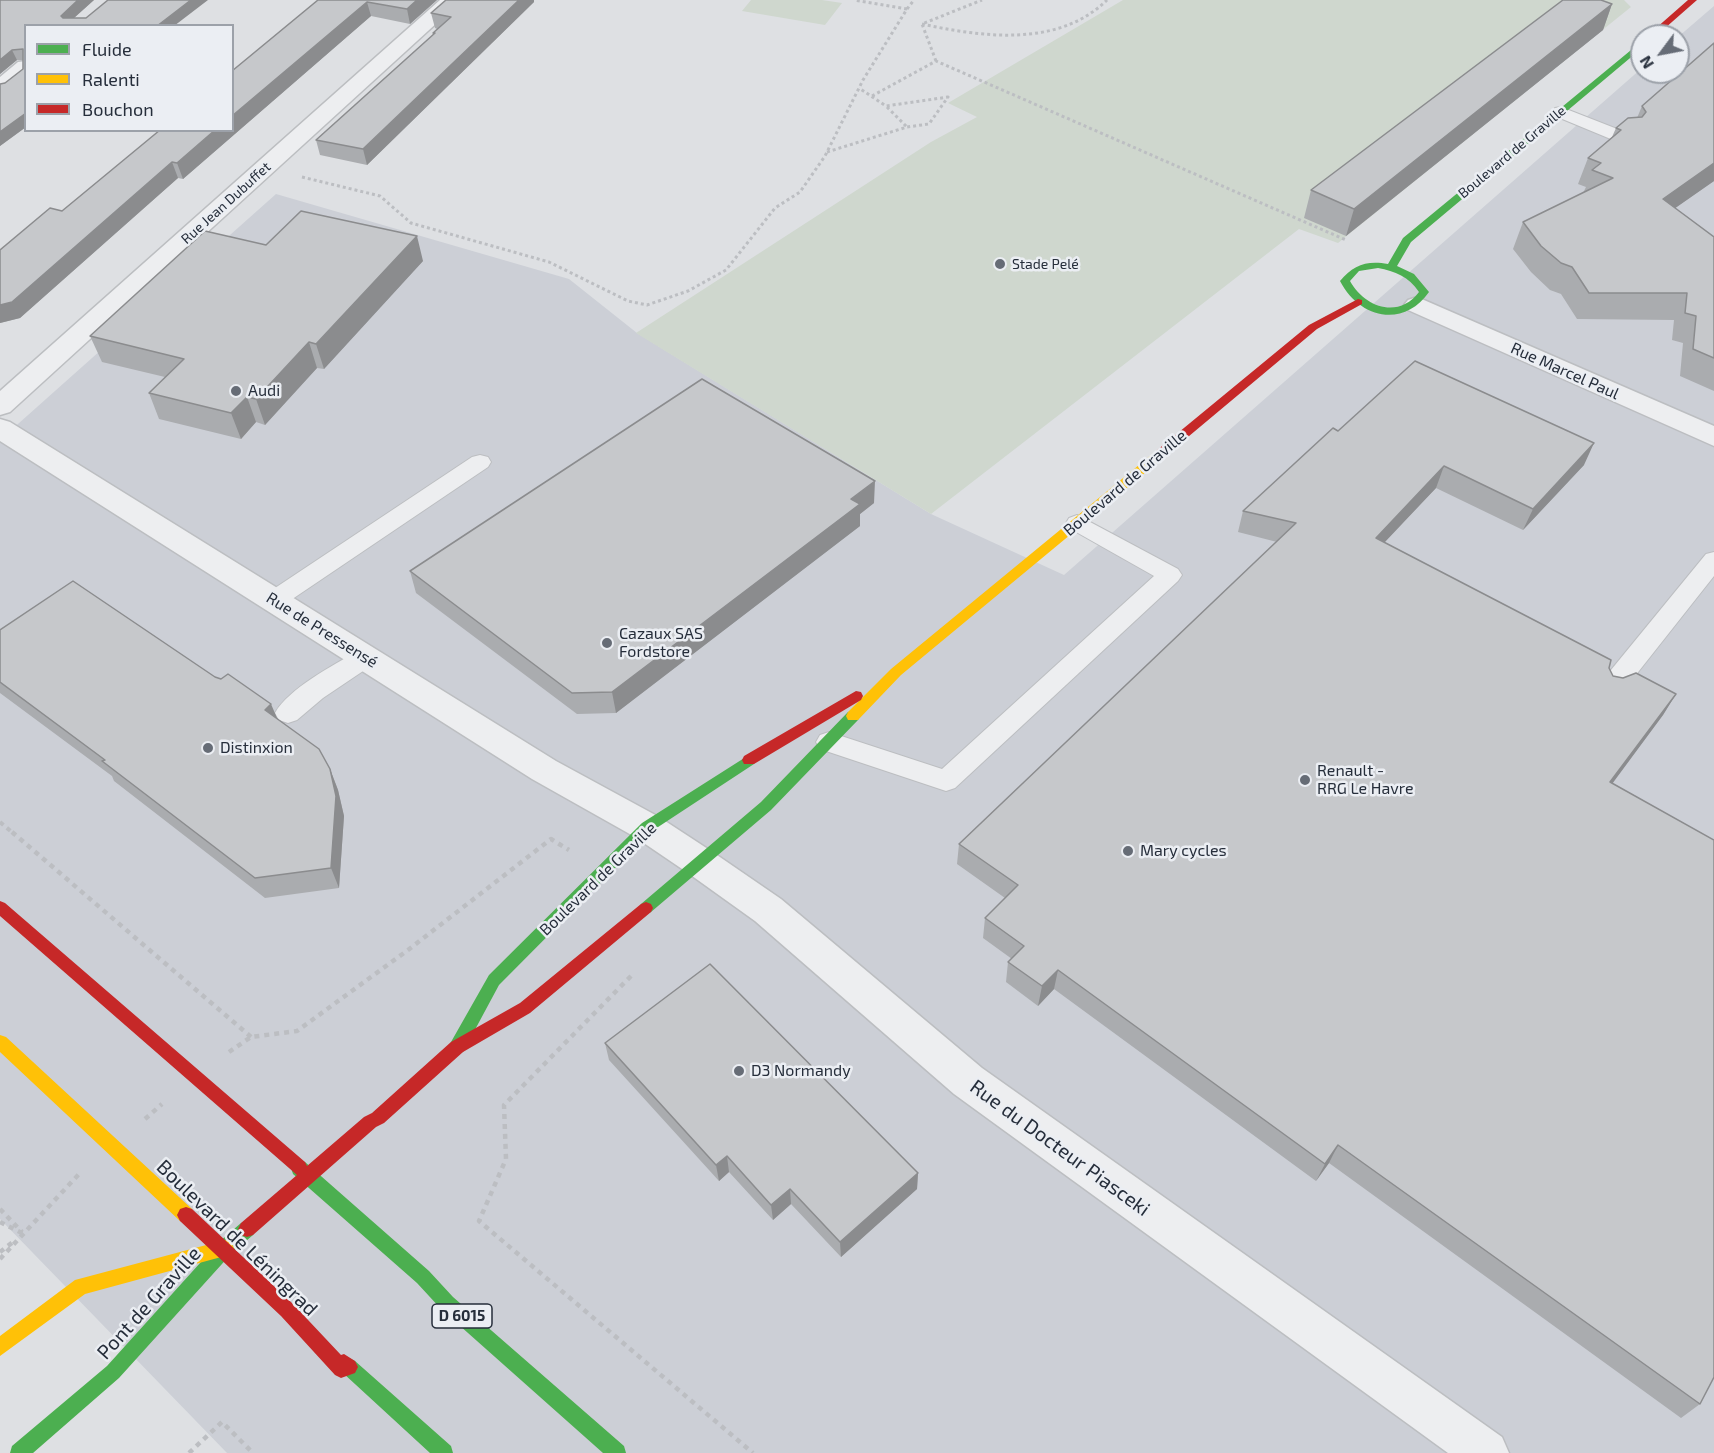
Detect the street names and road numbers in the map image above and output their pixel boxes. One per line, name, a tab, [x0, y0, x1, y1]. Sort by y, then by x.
street label: Boulevard de Graville	[1455, 102, 1569, 202]
street label: Rue Jean Dubuffet	[178, 158, 274, 248]
street label: Rue Marcel Paul	[1508, 338, 1622, 404]
street label: Boulevard de Graville	[1060, 426, 1190, 540]
street label: Rue de Pressensé	[263, 588, 381, 672]
street label: Boulevard de Graville	[536, 818, 660, 940]
street label: Rue du Docteur Piasceki	[965, 1075, 1155, 1221]
street label: Boulevard de Léningrad	[152, 1155, 322, 1321]
street label: Pont de Graville	[92, 1242, 206, 1364]
road number: D 6015	[432, 1304, 492, 1328]

